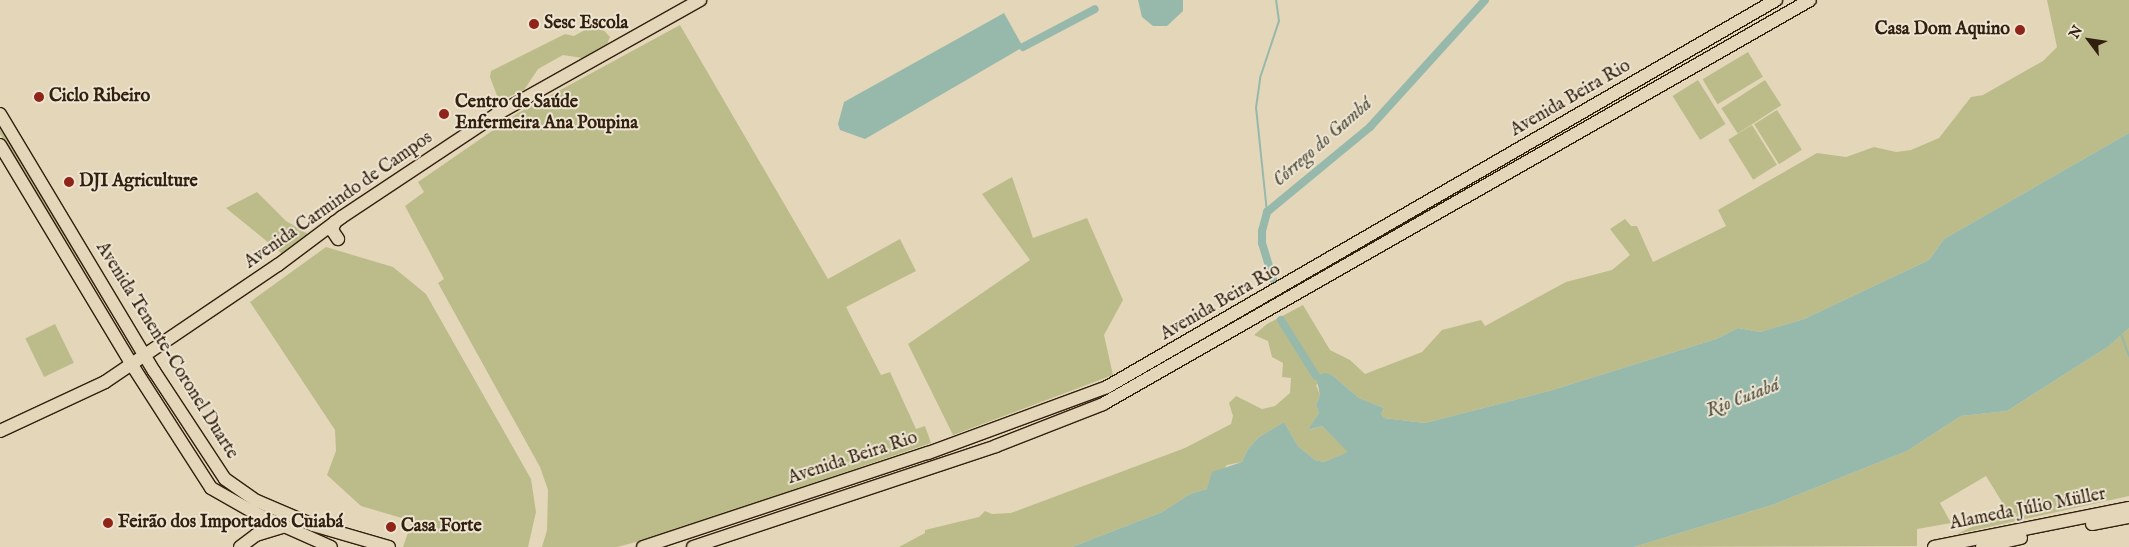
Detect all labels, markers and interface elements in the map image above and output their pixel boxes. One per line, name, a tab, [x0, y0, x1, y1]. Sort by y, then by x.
place label: Sesc Escola	[544, 13, 628, 35]
north arrow	[2064, 15, 2114, 65]
marker: Sesc Escola	[528, 18, 540, 30]
place label: Casa Dom Aquino	[1875, 19, 2010, 41]
text: N	[2065, 22, 2087, 42]
marker: Casa Dom Aquino	[2014, 24, 2026, 36]
street label: Avenida Beira Rio	[1507, 56, 1635, 142]
place label: Ciclo Ribeiro	[49, 86, 150, 108]
marker: Ciclo Ribeiro	[33, 91, 45, 103]
place label: Centro de Saúde Enfermeira Ana Poupina	[455, 93, 638, 136]
water label: Córrego do Gambá	[1269, 94, 1377, 192]
marker: Centro de Saúde Enfermeira Ana Poupina	[437, 107, 451, 121]
street label: Avenida Carmindo de Campos	[241, 128, 437, 274]
place label: DJI Agriculture	[79, 171, 198, 193]
marker: DJI Agriculture	[63, 176, 75, 188]
street label: Avenida Tenente-Coronel Duarte	[90, 239, 242, 463]
street label: Avenida Beira Rio	[1157, 260, 1285, 346]
water label: Rio Cuiabá	[1703, 375, 1783, 423]
street label: Avenida Beira Rio	[786, 428, 920, 490]
street label: Alameda Júlio Müller	[1948, 484, 2108, 536]
place label: Feirão dos Importados Cuiabá	[118, 512, 343, 534]
place label: Casa Forte	[401, 516, 482, 538]
marker: Feirão dos Importados Cuiabá	[102, 517, 114, 529]
marker: Casa Forte	[385, 521, 397, 533]

